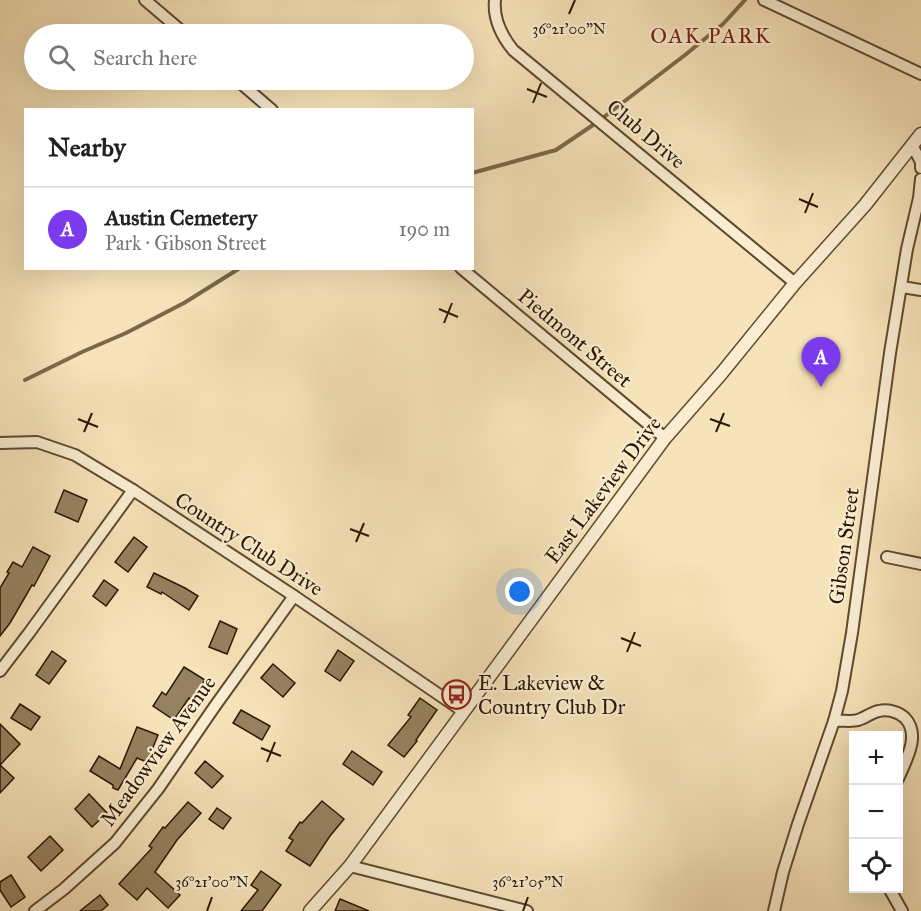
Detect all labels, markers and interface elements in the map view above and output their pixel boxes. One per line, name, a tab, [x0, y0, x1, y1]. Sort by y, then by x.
text: 36°21'00"N	[532, 20, 606, 38]
district label: OAK PARK	[650, 22, 772, 49]
search box	[24, 24, 474, 90]
icon: search	[45, 41, 78, 74]
text: Search here	[93, 44, 197, 71]
street label: Club Drive	[602, 94, 691, 174]
text: Nearby	[48, 131, 126, 163]
text: Austin Cemetery	[105, 204, 257, 231]
text: A	[61, 217, 74, 241]
text: 190 m	[399, 217, 450, 241]
text: Park · Gibson Street	[105, 231, 266, 255]
street label: Piedmont Street	[513, 283, 638, 394]
pin: A	[802, 338, 840, 387]
street label: East Lakeview Drive	[539, 411, 667, 569]
street label: Gibson Street	[823, 485, 865, 606]
street label: Country Club Drive	[170, 486, 328, 602]
your location	[505, 577, 534, 606]
street label: Meadowview Avenue	[95, 670, 222, 831]
place label: E. Lakeview & Country Club Dr	[478, 670, 626, 720]
bus stop icon: E. Lakeview & Country Club Dr	[441, 679, 473, 711]
map controls	[849, 731, 903, 893]
button: +	[849, 731, 903, 785]
button: −	[849, 785, 903, 839]
button: locate	[849, 839, 903, 893]
text: 36°21'00"N	[175, 873, 249, 891]
text: 36°21'05"N	[492, 873, 564, 891]

